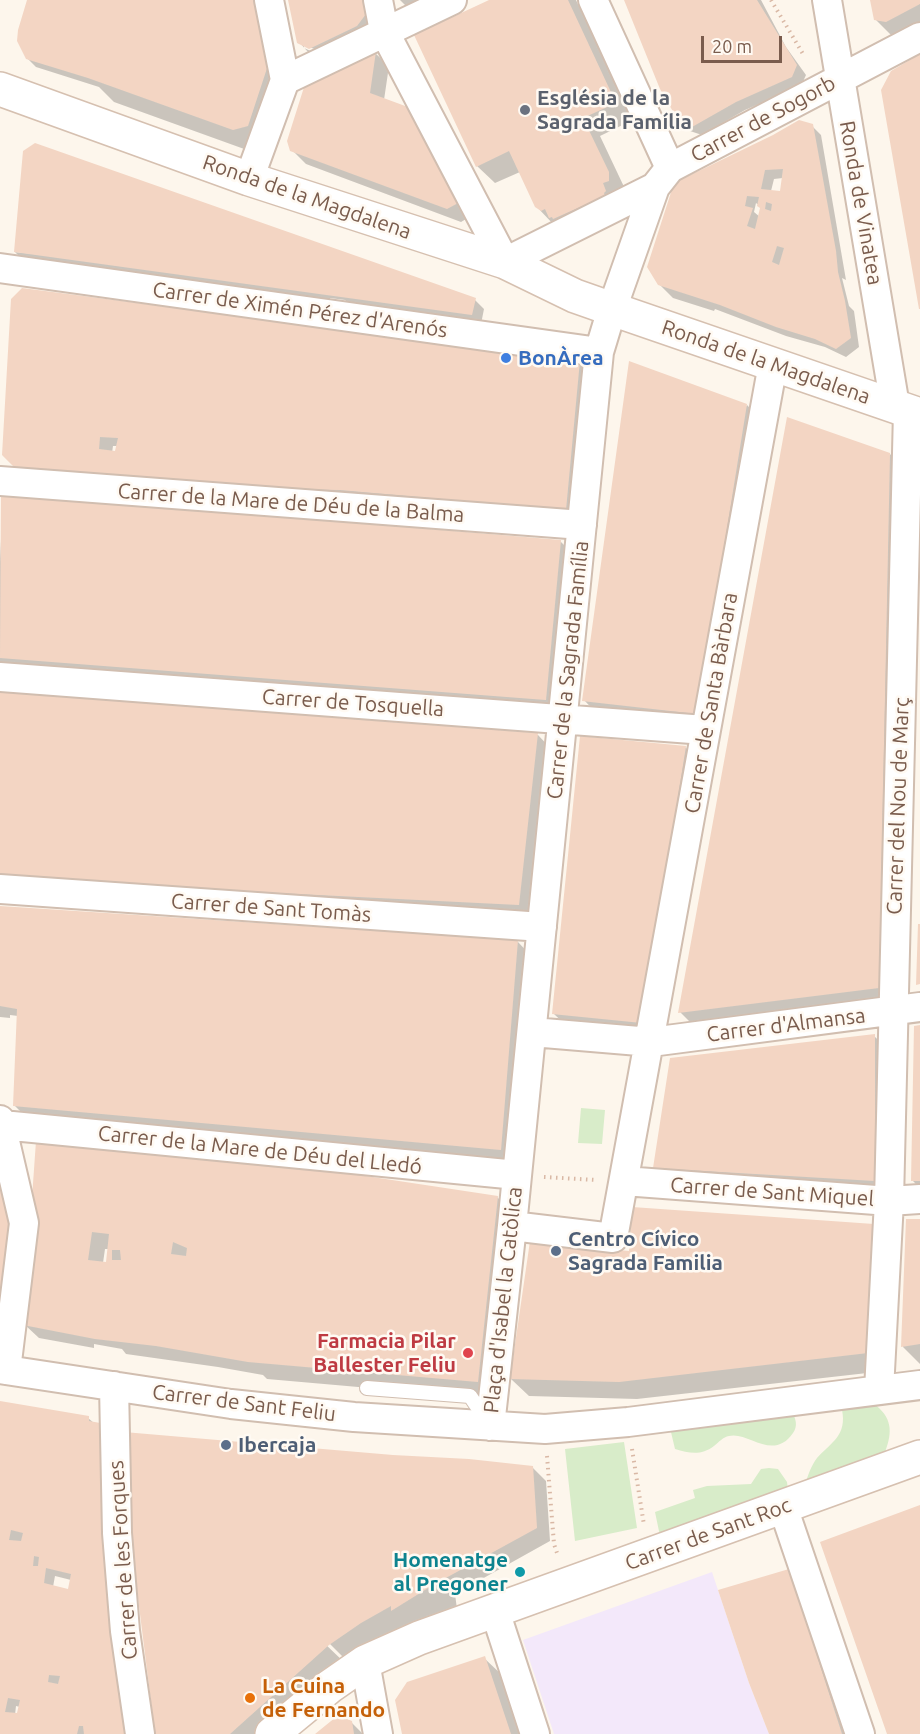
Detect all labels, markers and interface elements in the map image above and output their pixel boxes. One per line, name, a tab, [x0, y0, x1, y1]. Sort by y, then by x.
scale bar	[704, 24, 785, 62]
text: 20 m	[712, 36, 752, 56]
street label: Carrer de Sogorb	[686, 70, 840, 168]
place label: Església de la Sagrada Família	[537, 85, 692, 135]
marker: Església de la Sagrada Família	[518, 103, 532, 117]
street label: Ronda de Vinatea	[834, 119, 888, 287]
street label: Ronda de la Magdalena	[199, 149, 415, 245]
street label: Carrer de Ximén Pérez d'Arenós	[151, 277, 449, 343]
street label: Ronda de la Magdalena	[658, 314, 874, 410]
place label: BonÀrea	[518, 345, 604, 371]
marker: BonÀrea	[499, 351, 513, 365]
street label: Carrer de la Mare de Déu de la Balma	[117, 478, 465, 528]
street label: Carrer de la Sagrada Família	[542, 539, 594, 801]
street label: Carrer de Santa Bàrbara	[679, 590, 743, 816]
street label: Carrer de Tosquella	[261, 684, 445, 722]
street label: Carrer del Nou de Març	[882, 697, 914, 915]
street label: Carrer de Sant Tomàs	[170, 888, 372, 928]
street label: Carrer d'Almansa	[705, 1003, 867, 1047]
street label: Carrer de la Mare de Déu del Lledó	[97, 1120, 423, 1180]
street label: Carrer de Sant Miquel	[669, 1172, 875, 1212]
street label: Plaça d'Isabel la Catòlica	[479, 1186, 527, 1414]
place label: Centro Cívico Sagrada Familia	[568, 1226, 723, 1276]
marker: Centro Cívico Sagrada Familia	[549, 1244, 563, 1258]
place label: Farmacia Pilar Ballester Feliu	[313, 1328, 456, 1378]
marker: Farmacia Pilar Ballester Feliu	[461, 1346, 475, 1360]
street label: Carrer de Sant Feliu	[151, 1379, 337, 1427]
place label: Ibercaja	[238, 1432, 316, 1458]
marker: Ibercaja	[219, 1438, 233, 1452]
street label: Carrer de les Forques	[103, 1459, 143, 1661]
street label: Carrer de Sant Roc	[622, 1492, 794, 1576]
place label: Homenatge al Pregoner	[393, 1547, 508, 1597]
marker: Homenatge al Pregoner	[513, 1565, 527, 1579]
place label: La Cuina de Fernando	[262, 1673, 385, 1723]
marker: La Cuina de Fernando	[243, 1691, 257, 1705]

